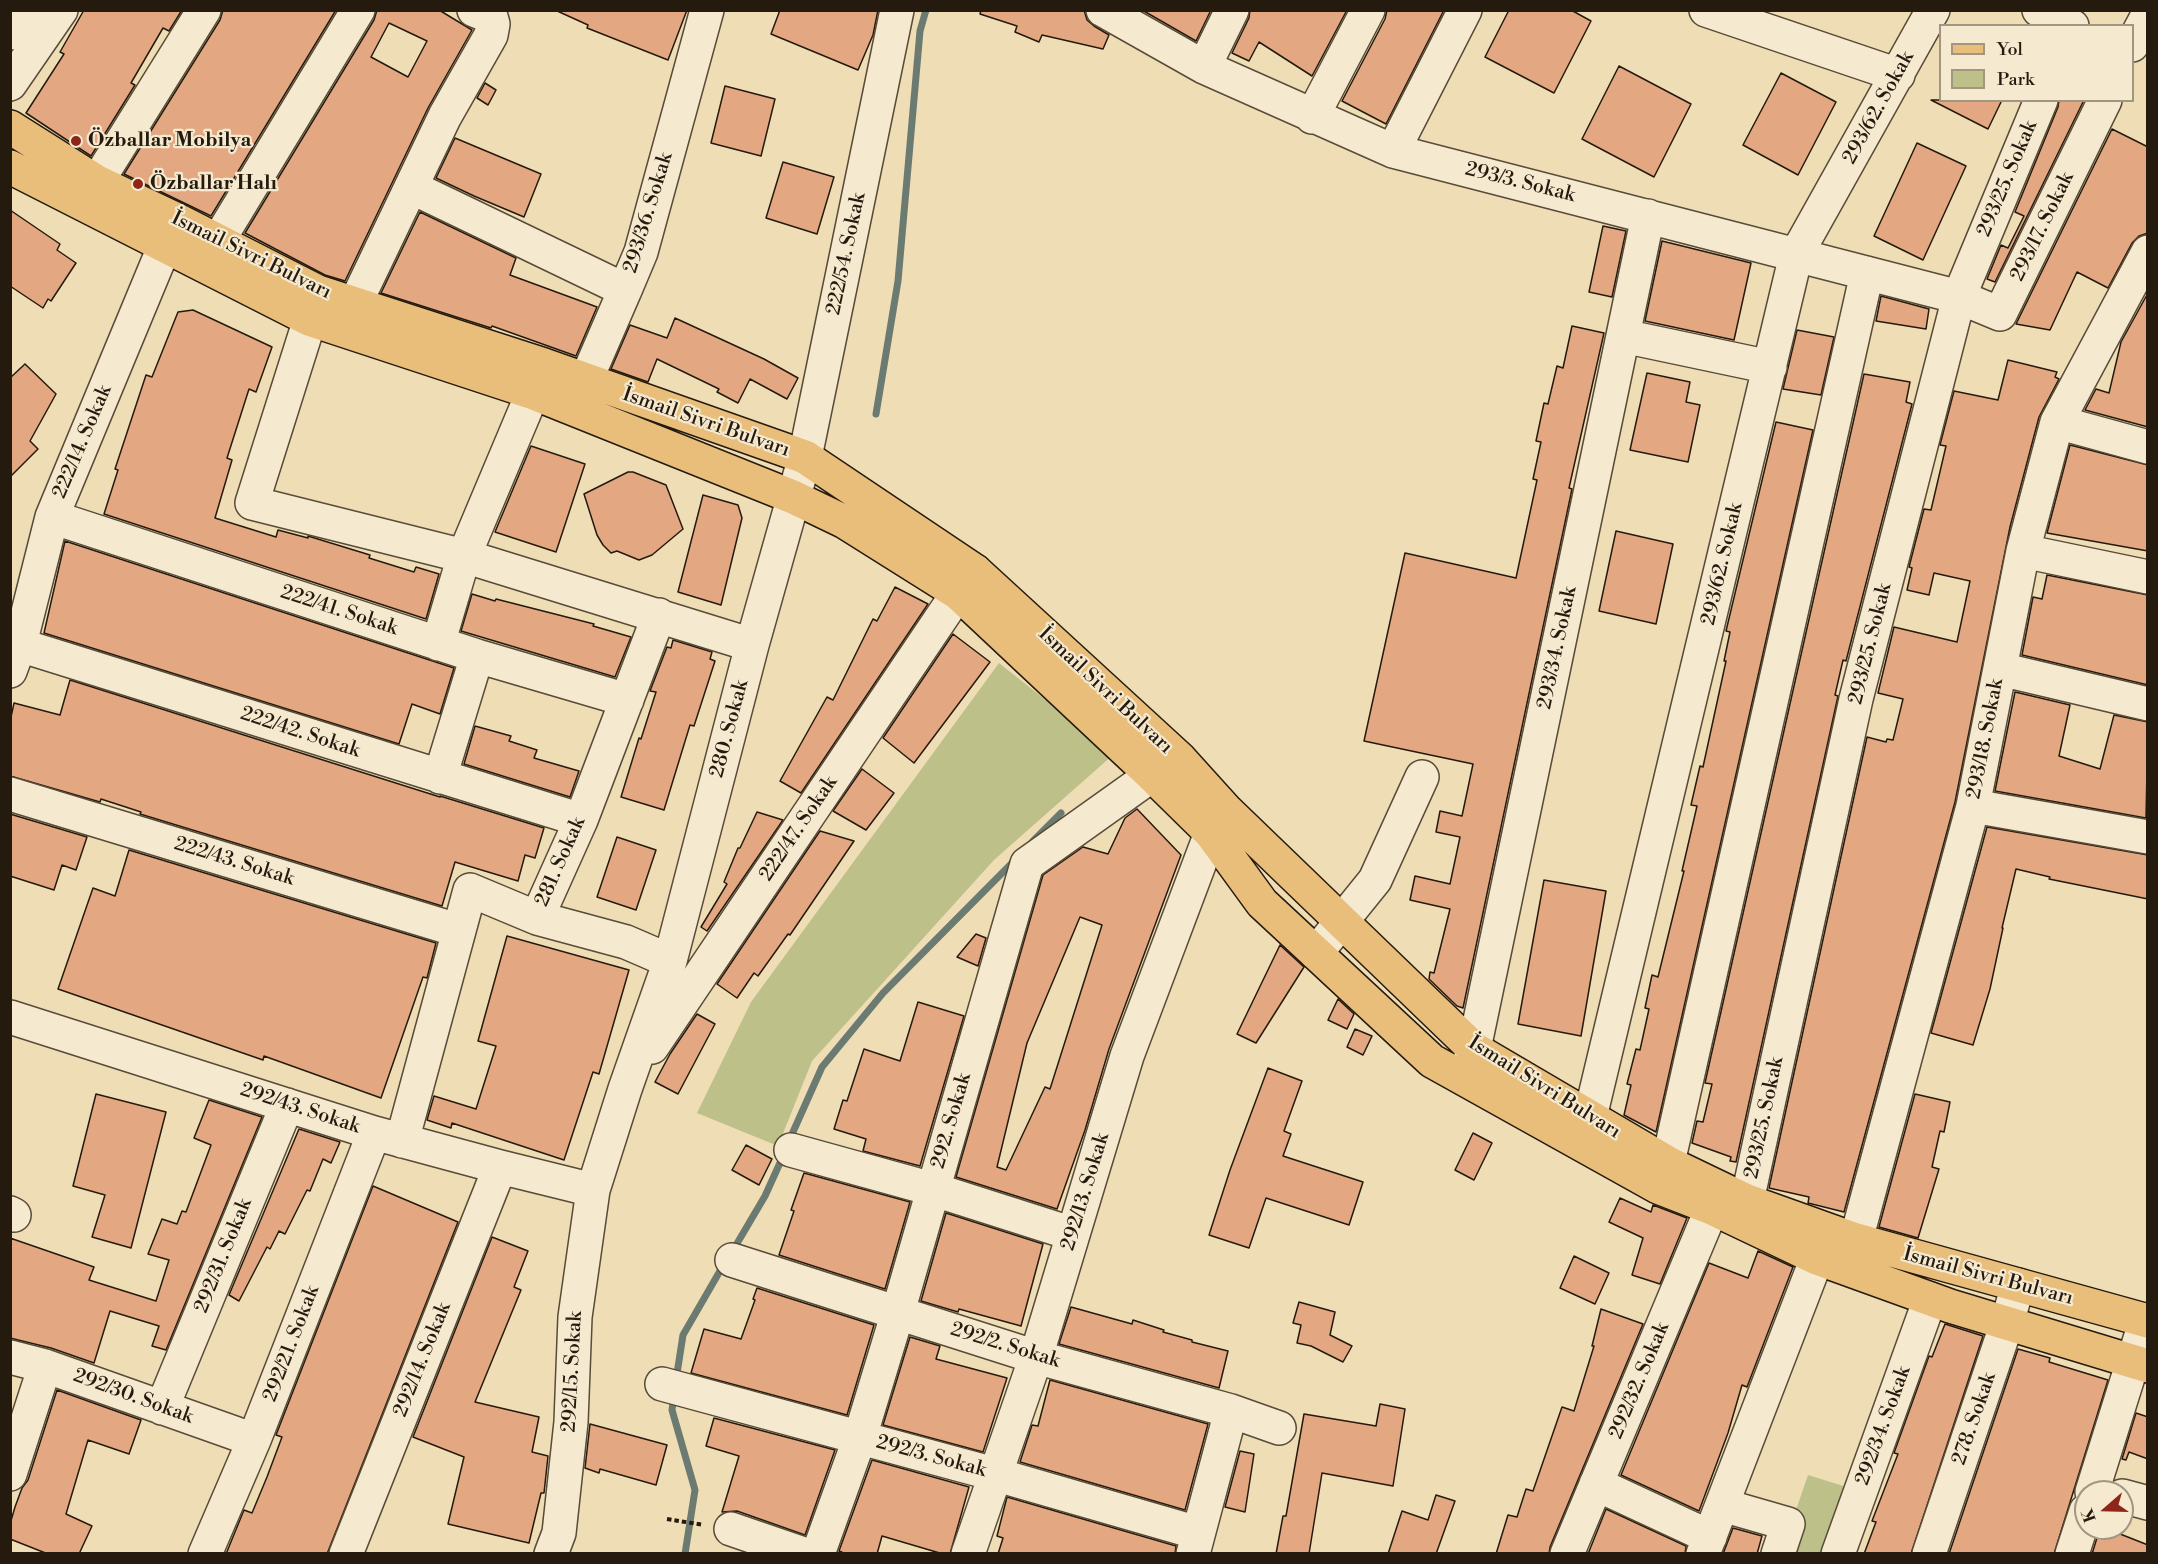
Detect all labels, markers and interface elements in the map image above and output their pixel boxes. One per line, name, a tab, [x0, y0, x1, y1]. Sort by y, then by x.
legend	[1939, 24, 2134, 102]
text: Yol	[1997, 38, 2023, 61]
street label: 293/62. Sokak	[1838, 48, 1920, 168]
text: Park	[1997, 68, 2034, 91]
street label: 293/25. Sokak	[1973, 117, 2043, 241]
place label: Özballar Mobilya	[88, 129, 251, 153]
marker: Özballar Mobilya	[69, 134, 83, 148]
street label: 293/36. Sokak	[619, 150, 679, 276]
street label: 293/3. Sokak	[1463, 158, 1577, 208]
street label: 293/17. Sokak	[2006, 169, 2080, 285]
place label: Özballar Halı	[150, 172, 277, 196]
marker: Özballar Halı	[131, 177, 145, 191]
street label: 222/54. Sokak	[822, 191, 872, 317]
street label: İsmail Sivri Bulvarı	[167, 207, 335, 305]
street label: 222/14. Sokak	[48, 382, 118, 502]
street label: İsmail Sivri Bulvarı	[619, 383, 793, 463]
street label: 293/62. Sokak	[1697, 500, 1749, 628]
street label: 222/41. Sokak	[277, 581, 401, 641]
street label: 293/25. Sokak	[1844, 581, 1898, 707]
street label: 293/34. Sokak	[1533, 585, 1583, 711]
street label: İsmail Sivri Bulvarı	[1033, 622, 1177, 760]
street label: 293/18. Sokak	[1963, 677, 2009, 801]
street label: 280. Sokak	[705, 678, 755, 780]
street label: 222/42. Sokak	[237, 702, 363, 764]
street label: 222/47. Sokak	[755, 772, 843, 886]
street label: 281. Sokak	[531, 814, 591, 910]
street label: 222/43. Sokak	[171, 832, 297, 892]
street label: İsmail Sivri Bulvarı	[1463, 1031, 1625, 1145]
street label: 293/25. Sokak	[1740, 1055, 1790, 1181]
street label: 292. Sokak	[927, 1071, 977, 1171]
street label: 292/43. Sokak	[237, 1078, 363, 1140]
street label: 292/13. Sokak	[1057, 1130, 1115, 1254]
street label: 292/31. Sokak	[190, 1195, 258, 1317]
street label: İsmail Sivri Bulvarı	[1900, 1243, 2076, 1311]
street label: 292/21. Sokak	[259, 1283, 325, 1405]
street label: 292/14. Sokak	[389, 1299, 457, 1421]
street label: 292/15. Sokak	[558, 1311, 588, 1433]
street label: 292/2. Sokak	[947, 1318, 1063, 1374]
street label: 292/32. Sokak	[1605, 1319, 1675, 1443]
street label: 292/34. Sokak	[1851, 1363, 1917, 1489]
street label: 292/30. Sokak	[70, 1364, 196, 1430]
street label: 278. Sokak	[1948, 1370, 2002, 1468]
street label: 292/3. Sokak	[873, 1431, 989, 1483]
north arrow	[2074, 1480, 2134, 1540]
text: K	[2077, 1506, 2101, 1525]

